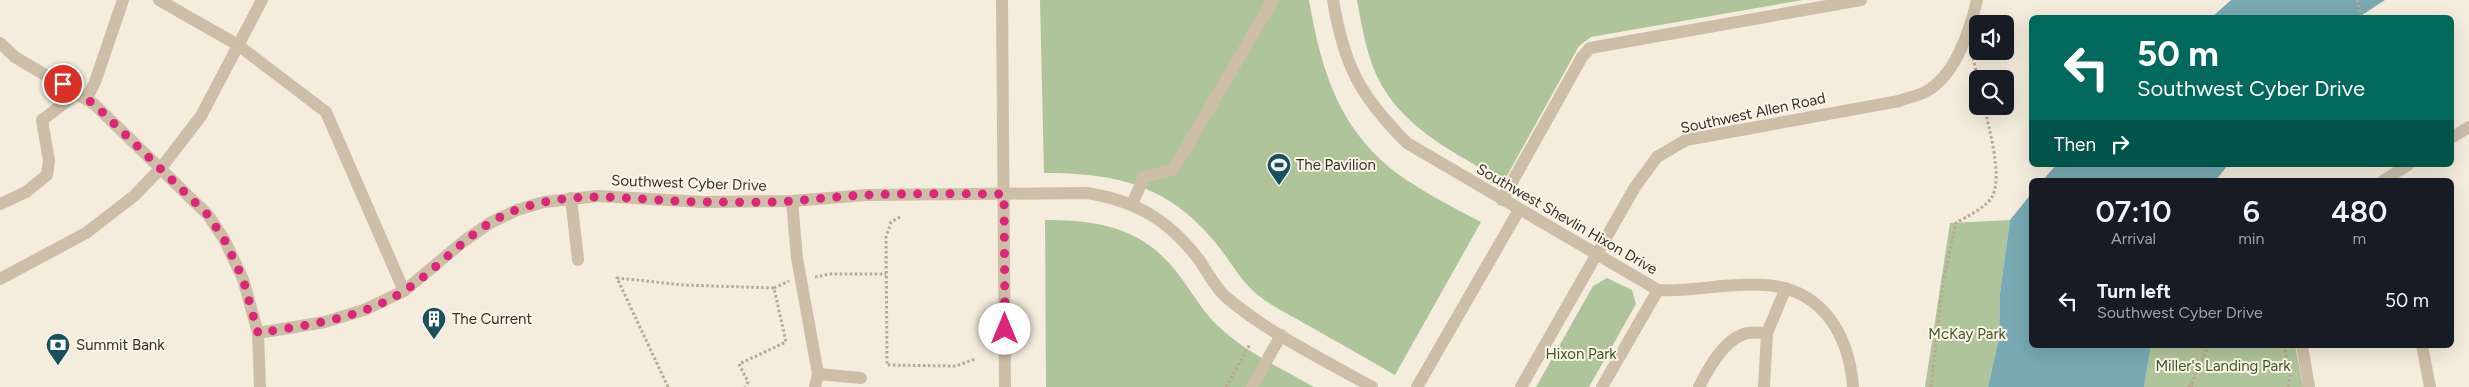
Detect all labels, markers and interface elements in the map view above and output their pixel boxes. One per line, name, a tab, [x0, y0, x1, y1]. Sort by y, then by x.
map controls	[1969, 15, 2014, 115]
button: sound	[1969, 15, 2014, 60]
text: 50 m	[2137, 33, 2219, 75]
icon: left	[2054, 35, 2119, 100]
pin	[42, 63, 84, 105]
icon: arrive	[49, 70, 77, 98]
button: search	[1969, 70, 2014, 115]
text: Southwest Cyber Drive	[2137, 75, 2365, 102]
street label: Southwest Allen Road	[1679, 89, 1827, 137]
icon: right	[2106, 130, 2134, 158]
text: Then	[2054, 133, 2096, 156]
sports icon: The Pavilion	[1266, 152, 1292, 186]
place label: The Pavilion	[1296, 156, 1376, 174]
street label: Southwest Shevlin Hixon Drive	[1473, 160, 1661, 278]
street label: Southwest Cyber Drive	[611, 171, 767, 195]
text: 07:10	[2095, 193, 2172, 230]
text: 6	[2243, 193, 2260, 230]
text: 480	[2331, 193, 2387, 230]
text: Arrival	[2111, 229, 2156, 248]
text: min	[2238, 229, 2264, 248]
text: m	[2352, 229, 2366, 248]
text: Turn left	[2097, 280, 2171, 303]
icon: left	[2054, 287, 2082, 315]
text: 50 m	[2385, 289, 2429, 312]
position arrow	[978, 302, 1030, 354]
text: Southwest Cyber Drive	[2097, 303, 2263, 322]
building icon: The Current	[421, 306, 447, 340]
place label: The Current	[452, 310, 532, 328]
park label: McKay Park	[1928, 325, 2006, 343]
bank icon: Summit Bank	[45, 332, 71, 366]
place label: Summit Bank	[76, 336, 165, 354]
park label: Hixon Park	[1545, 345, 1617, 363]
park label: Miller's Landing Park	[2155, 357, 2291, 375]

